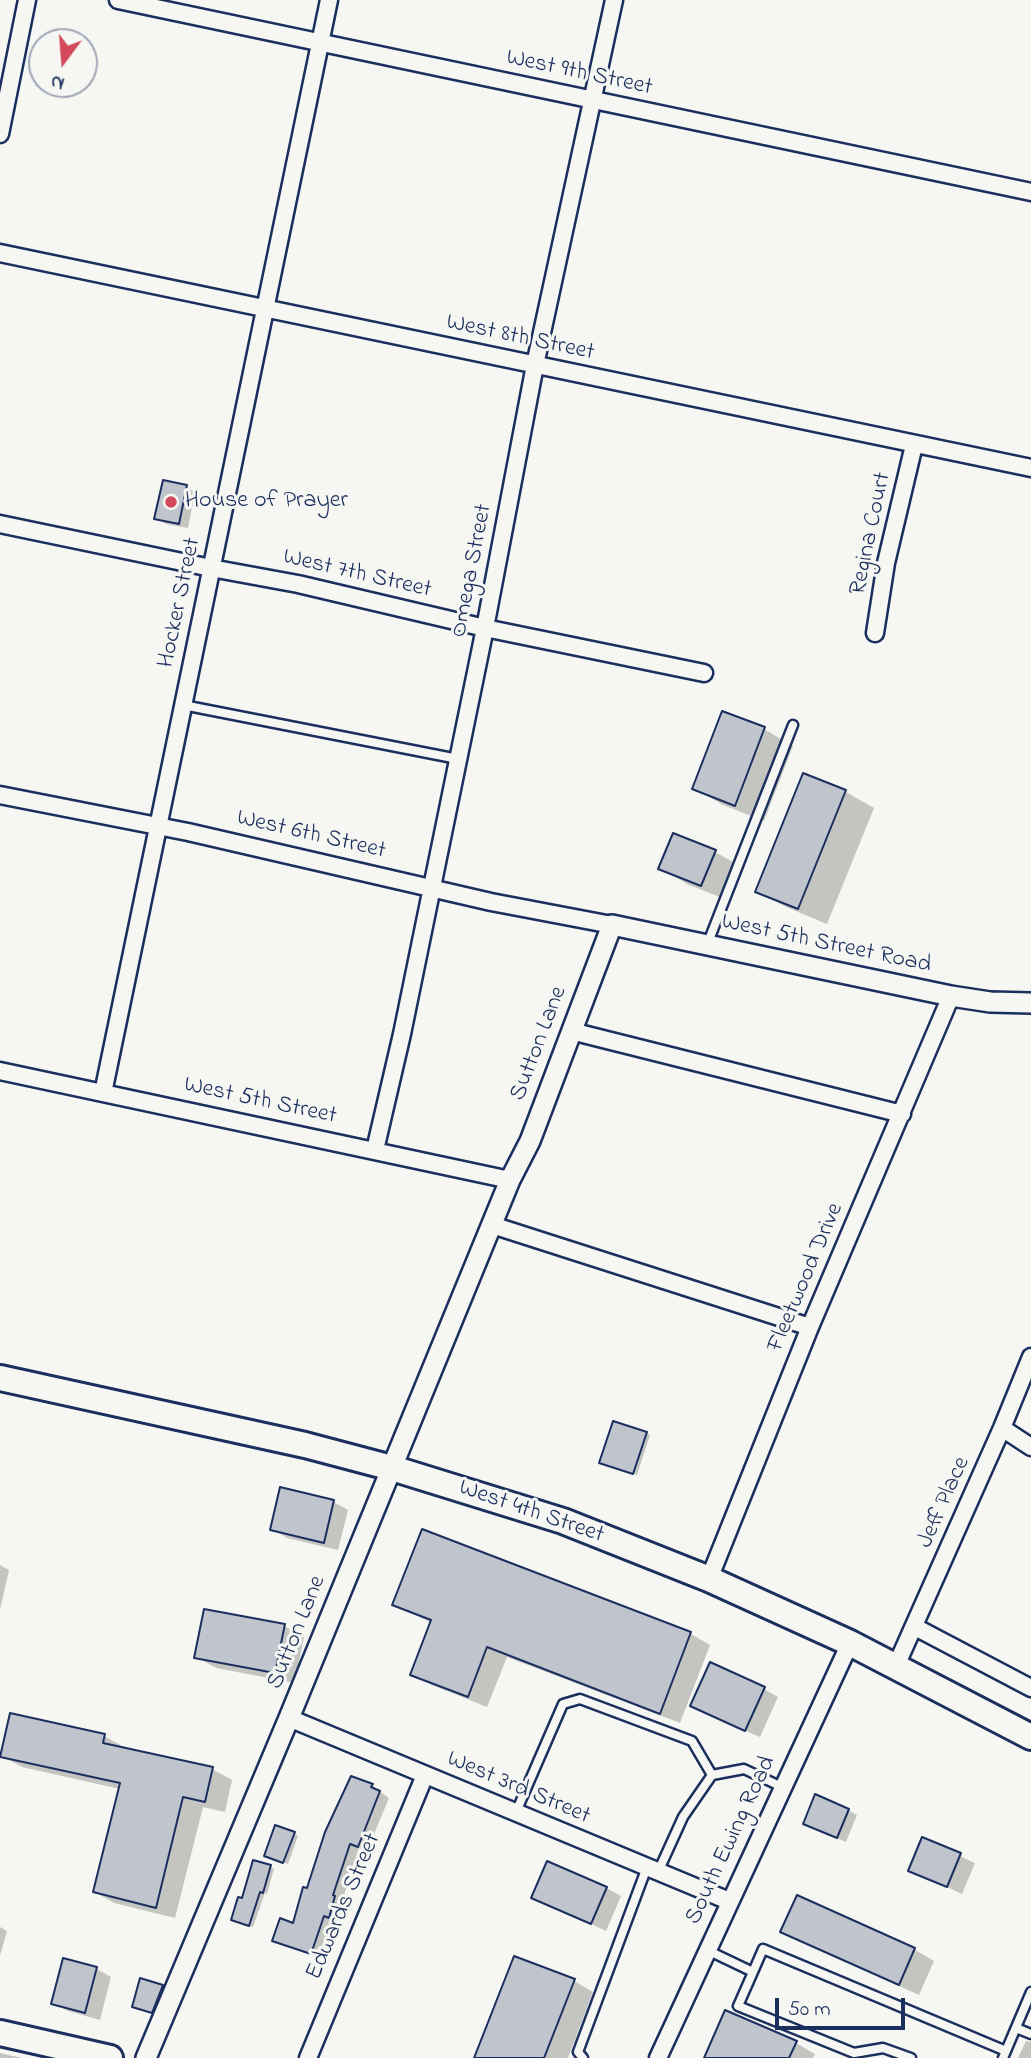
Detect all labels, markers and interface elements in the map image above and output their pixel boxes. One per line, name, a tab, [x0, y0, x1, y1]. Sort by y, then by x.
north arrow	[28, 28, 98, 98]
street label: West 9th Street	[503, 44, 655, 104]
text: N	[48, 67, 68, 96]
street label: West 8th Street	[443, 309, 597, 369]
street label: Regina Court	[845, 470, 899, 598]
place label: House of Prayer	[185, 488, 348, 516]
marker: House of Prayer	[163, 494, 179, 510]
street label: Omega Street	[446, 502, 500, 640]
street label: Hocker Street	[153, 535, 209, 671]
street label: West 7th Street	[280, 544, 434, 606]
street label: West 6th Street	[234, 805, 388, 867]
street label: West 5th Street Road	[719, 909, 933, 981]
street label: Sutton Lane	[505, 983, 575, 1105]
street label: West 5th Street	[181, 1072, 339, 1132]
street label: Fleetwood Drive	[763, 1199, 851, 1357]
street label: Jeff Place	[912, 1453, 978, 1553]
street label: West 4th Street	[455, 1475, 607, 1551]
street label: Sutton Lane	[262, 1572, 334, 1694]
street label: West 3rd Street	[442, 1746, 594, 1832]
street label: South Ewing Road	[680, 1752, 784, 1930]
street label: Edwards Street	[301, 1829, 389, 1985]
scale bar	[779, 1984, 908, 2028]
text: 50 m	[788, 1995, 831, 2025]

